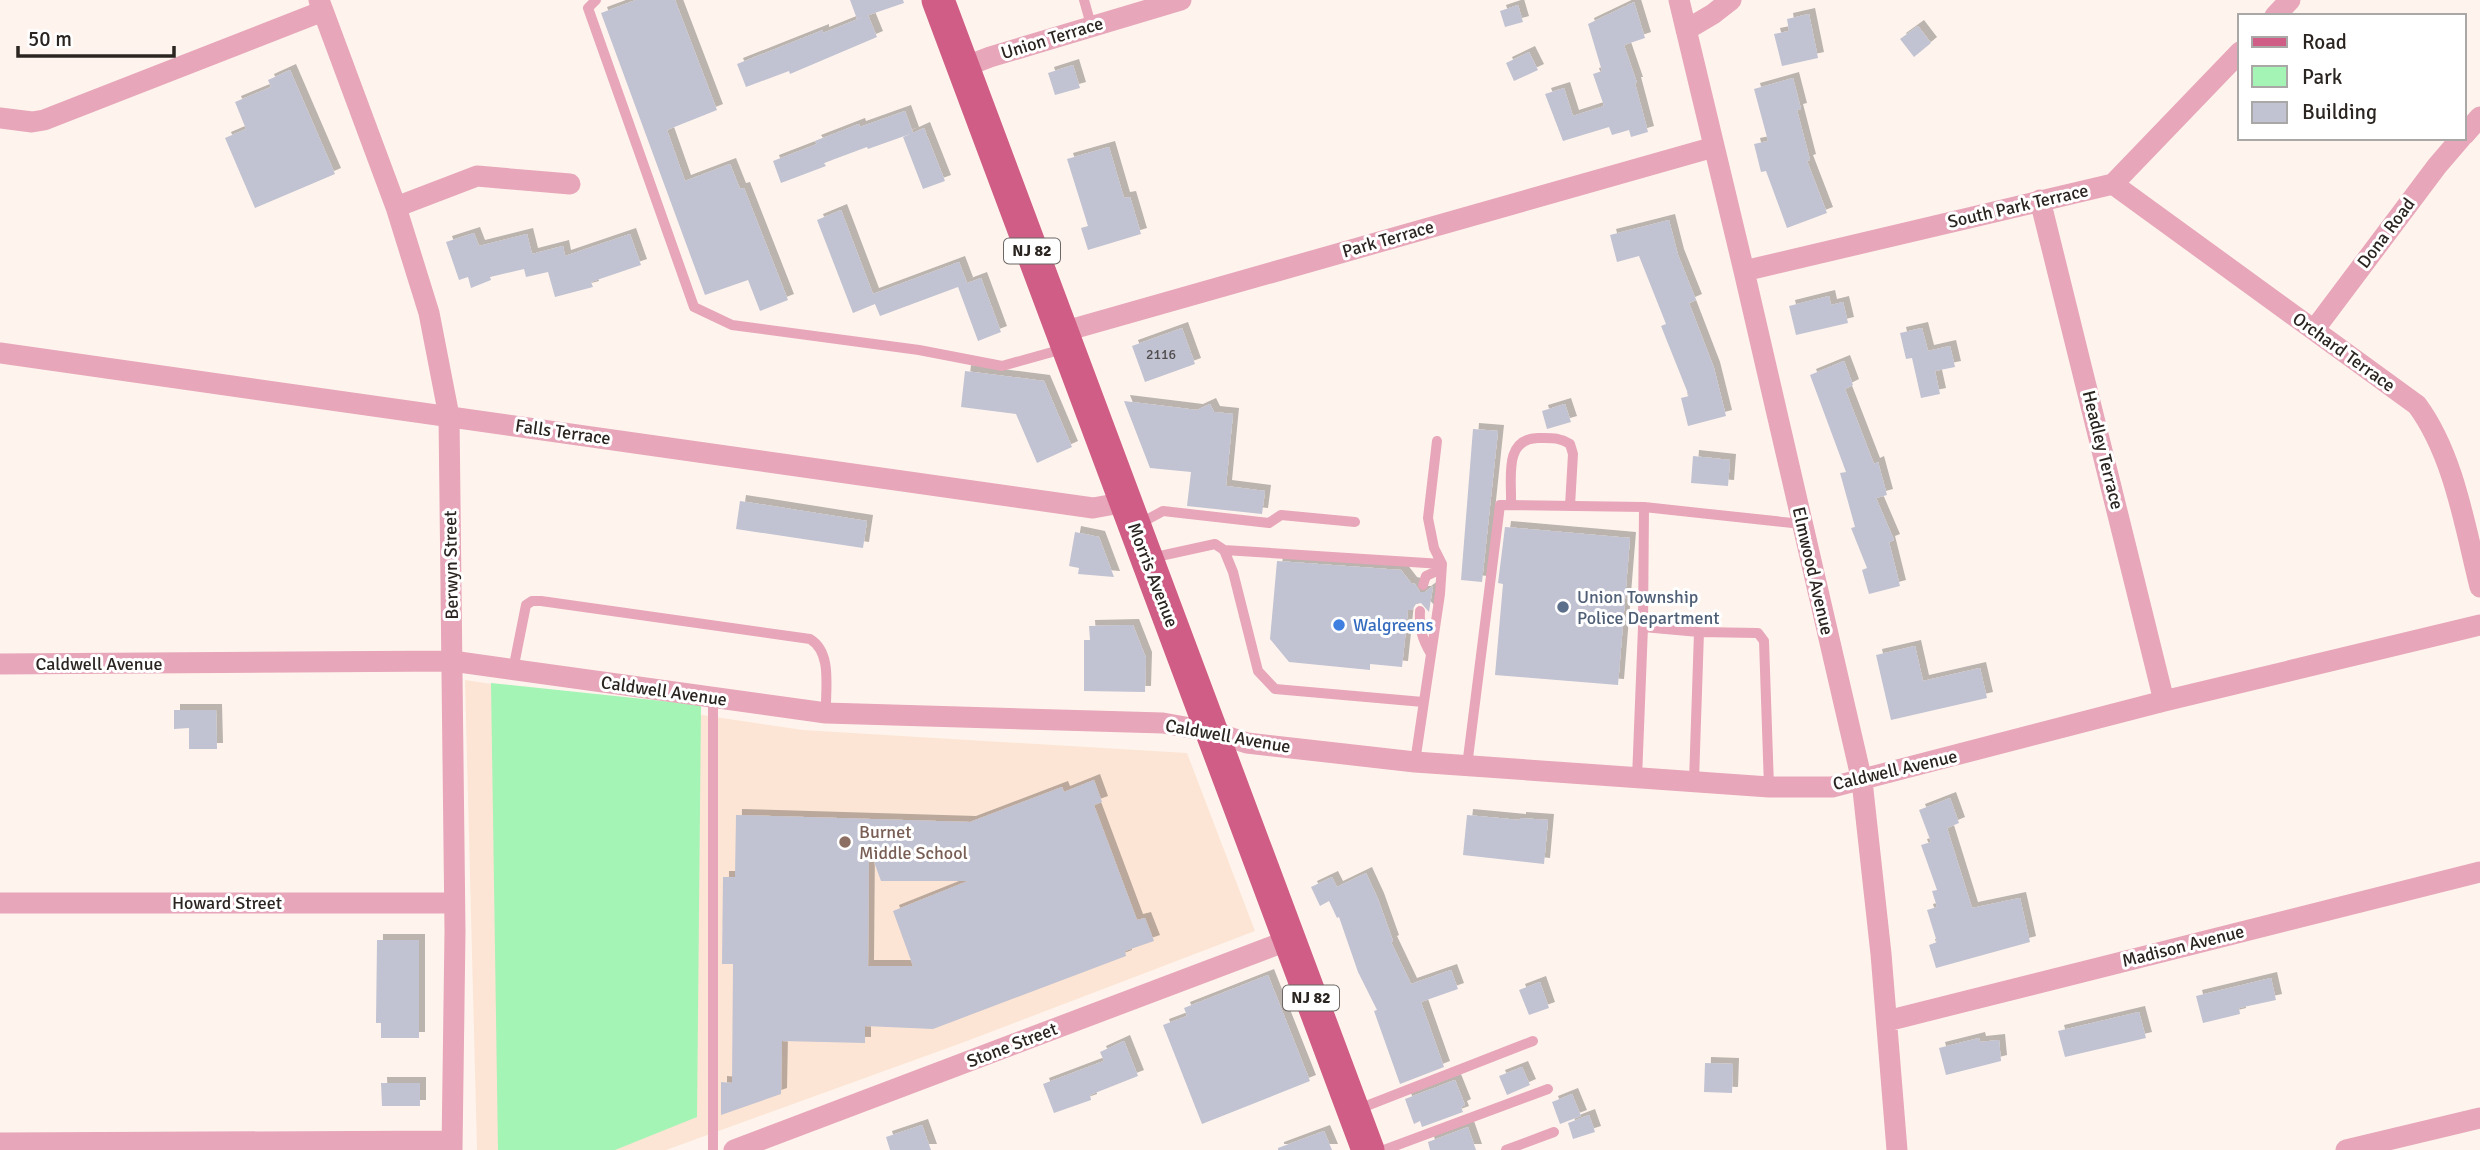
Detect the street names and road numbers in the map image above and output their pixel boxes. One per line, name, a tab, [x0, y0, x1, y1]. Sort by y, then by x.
street label: Union Terrace	[998, 12, 1106, 64]
street label: South Park Terrace	[1945, 179, 2091, 233]
street label: Dona Road	[2352, 193, 2420, 273]
street label: Park Terrace	[1340, 215, 1436, 263]
road number: NJ 82	[1004, 238, 1060, 264]
street label: Orchard Terrace	[2288, 307, 2400, 397]
street label: Headley Terrace	[2078, 388, 2128, 512]
street label: Falls Terrace	[514, 414, 612, 450]
street label: Elmwood Avenue	[1788, 505, 1838, 637]
street label: Berwyn Street	[439, 510, 463, 620]
street label: Morris Avenue	[1123, 519, 1183, 631]
street label: Caldwell Avenue	[36, 653, 163, 675]
street label: Caldwell Avenue	[600, 671, 728, 711]
street label: Caldwell Avenue	[1164, 714, 1292, 758]
street label: Caldwell Avenue	[1831, 745, 1959, 795]
street label: Howard Street	[172, 892, 282, 914]
street label: Madison Avenue	[2120, 920, 2246, 972]
road number: NJ 82	[1283, 986, 1339, 1010]
street label: Stone Street	[964, 1018, 1060, 1072]

